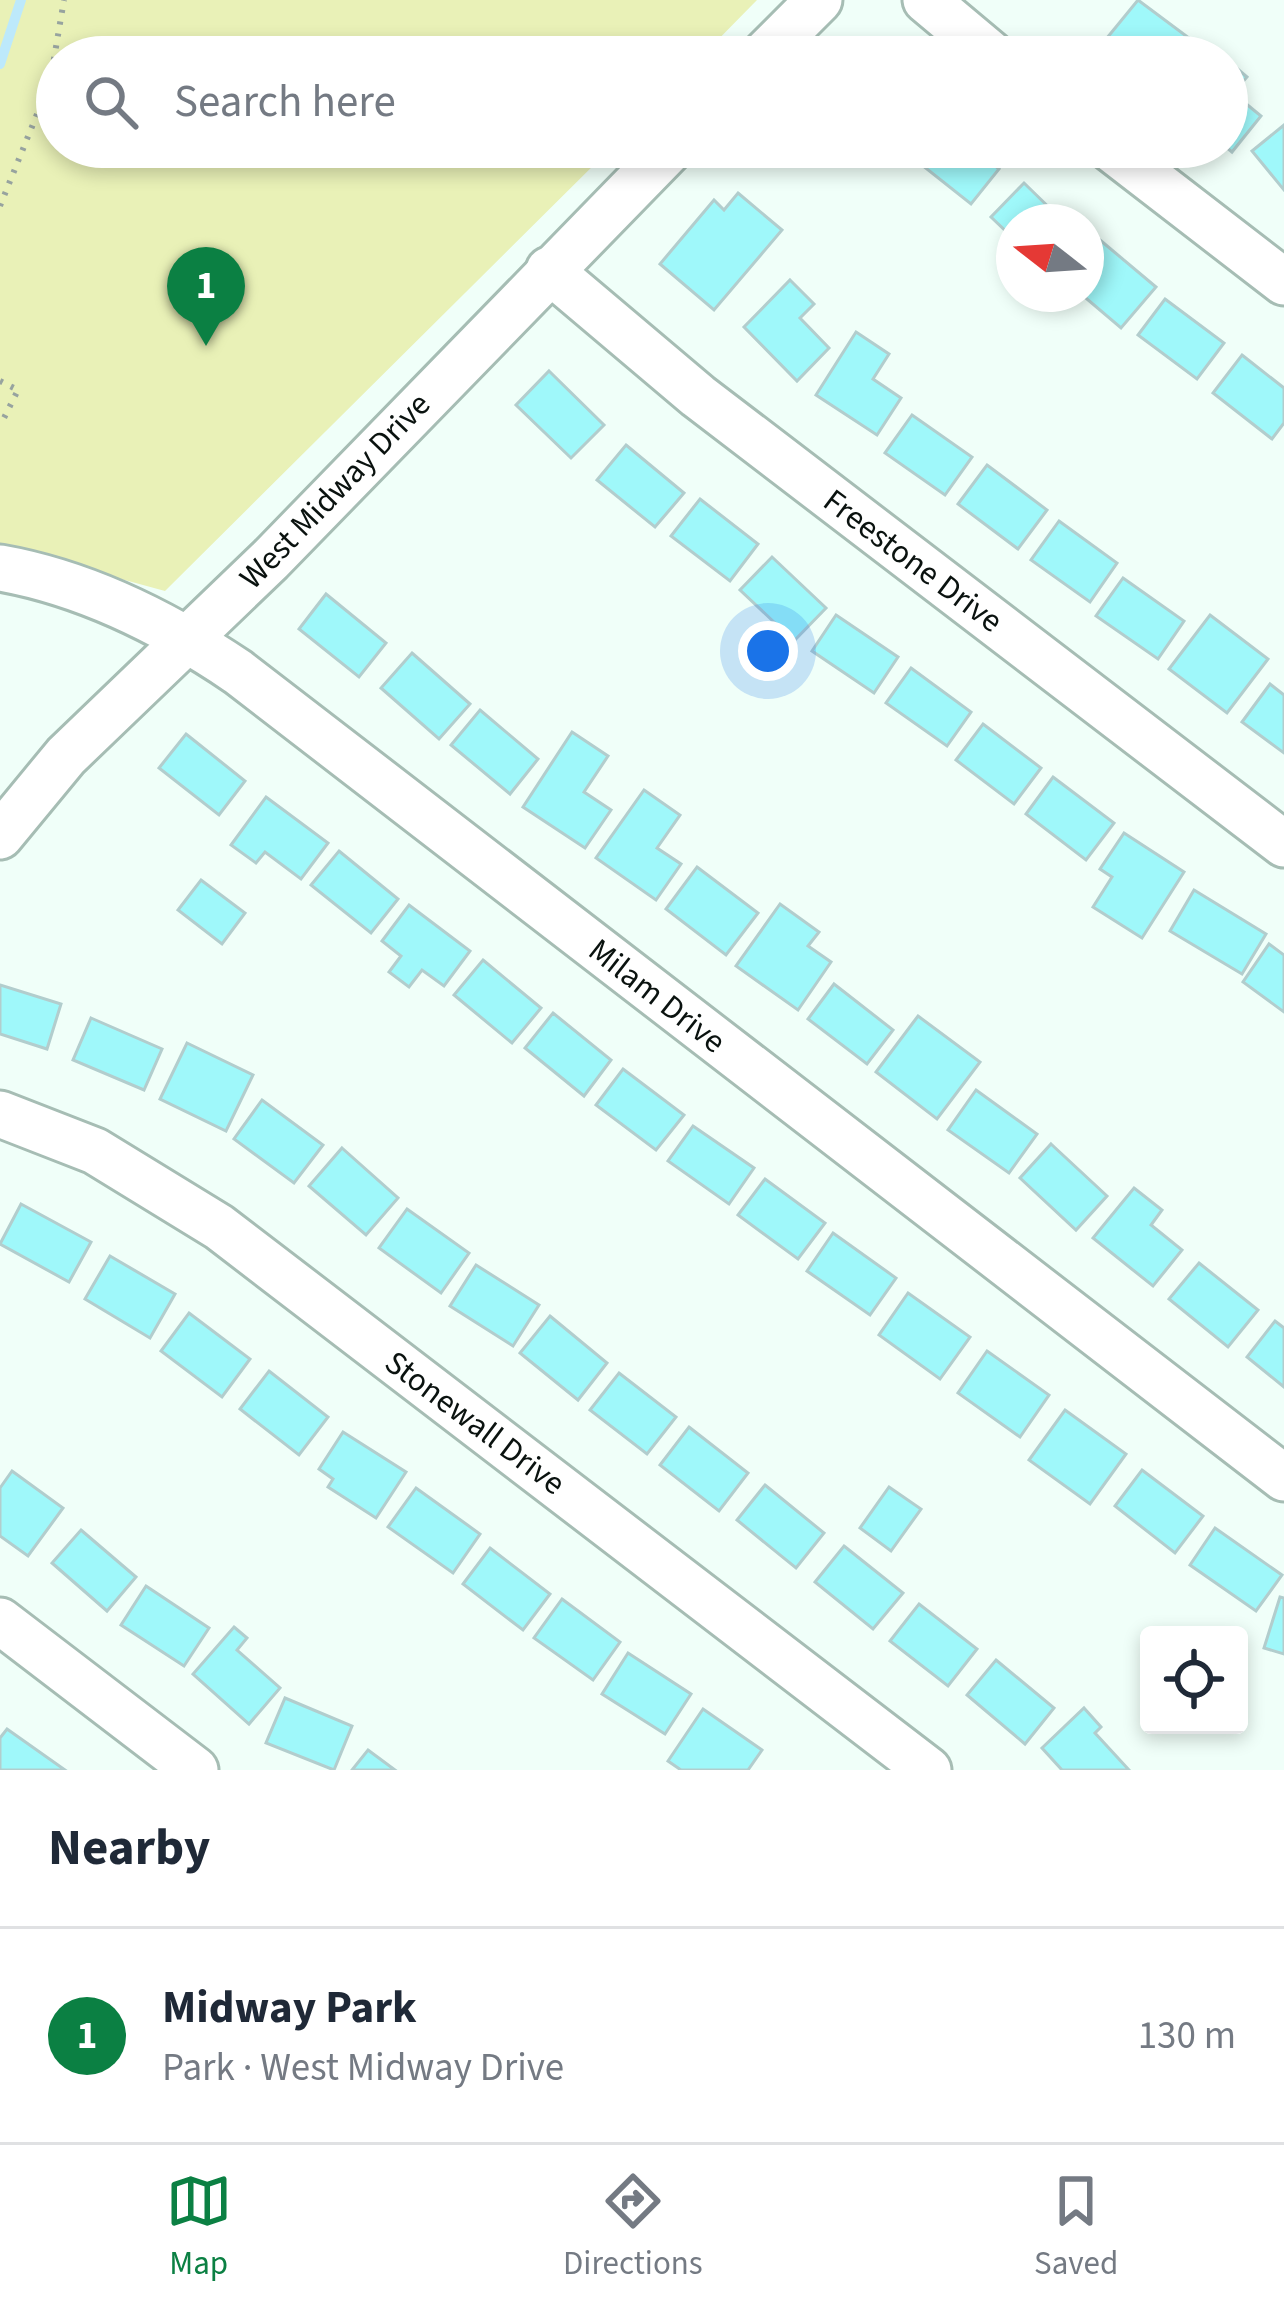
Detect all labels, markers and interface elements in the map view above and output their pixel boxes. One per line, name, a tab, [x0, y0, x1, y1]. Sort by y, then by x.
search box	[36, 36, 1248, 168]
icon: search	[78, 69, 144, 135]
text: Search here	[174, 70, 396, 134]
north arrow	[996, 204, 1104, 312]
pin: 1	[167, 247, 245, 346]
street label: West Midway Drive	[229, 382, 441, 600]
street label: Freestone Drive	[813, 478, 1013, 644]
your location	[738, 621, 798, 681]
street label: Milam Drive	[578, 927, 736, 1065]
street label: Stonewall Drive	[375, 1340, 575, 1506]
map controls	[1140, 1626, 1248, 1734]
button: locate	[1140, 1626, 1248, 1734]
text: Nearby	[48, 1812, 210, 1884]
text: Midway Park	[162, 1976, 417, 2040]
text: 1	[77, 2008, 97, 2064]
text: 130 m	[1138, 2008, 1236, 2064]
text: Park · West Midway Drive	[162, 2040, 564, 2096]
tab: Map	[166, 2168, 232, 2287]
tab: Directions	[563, 2168, 703, 2287]
tab: Saved	[1034, 2168, 1118, 2287]

